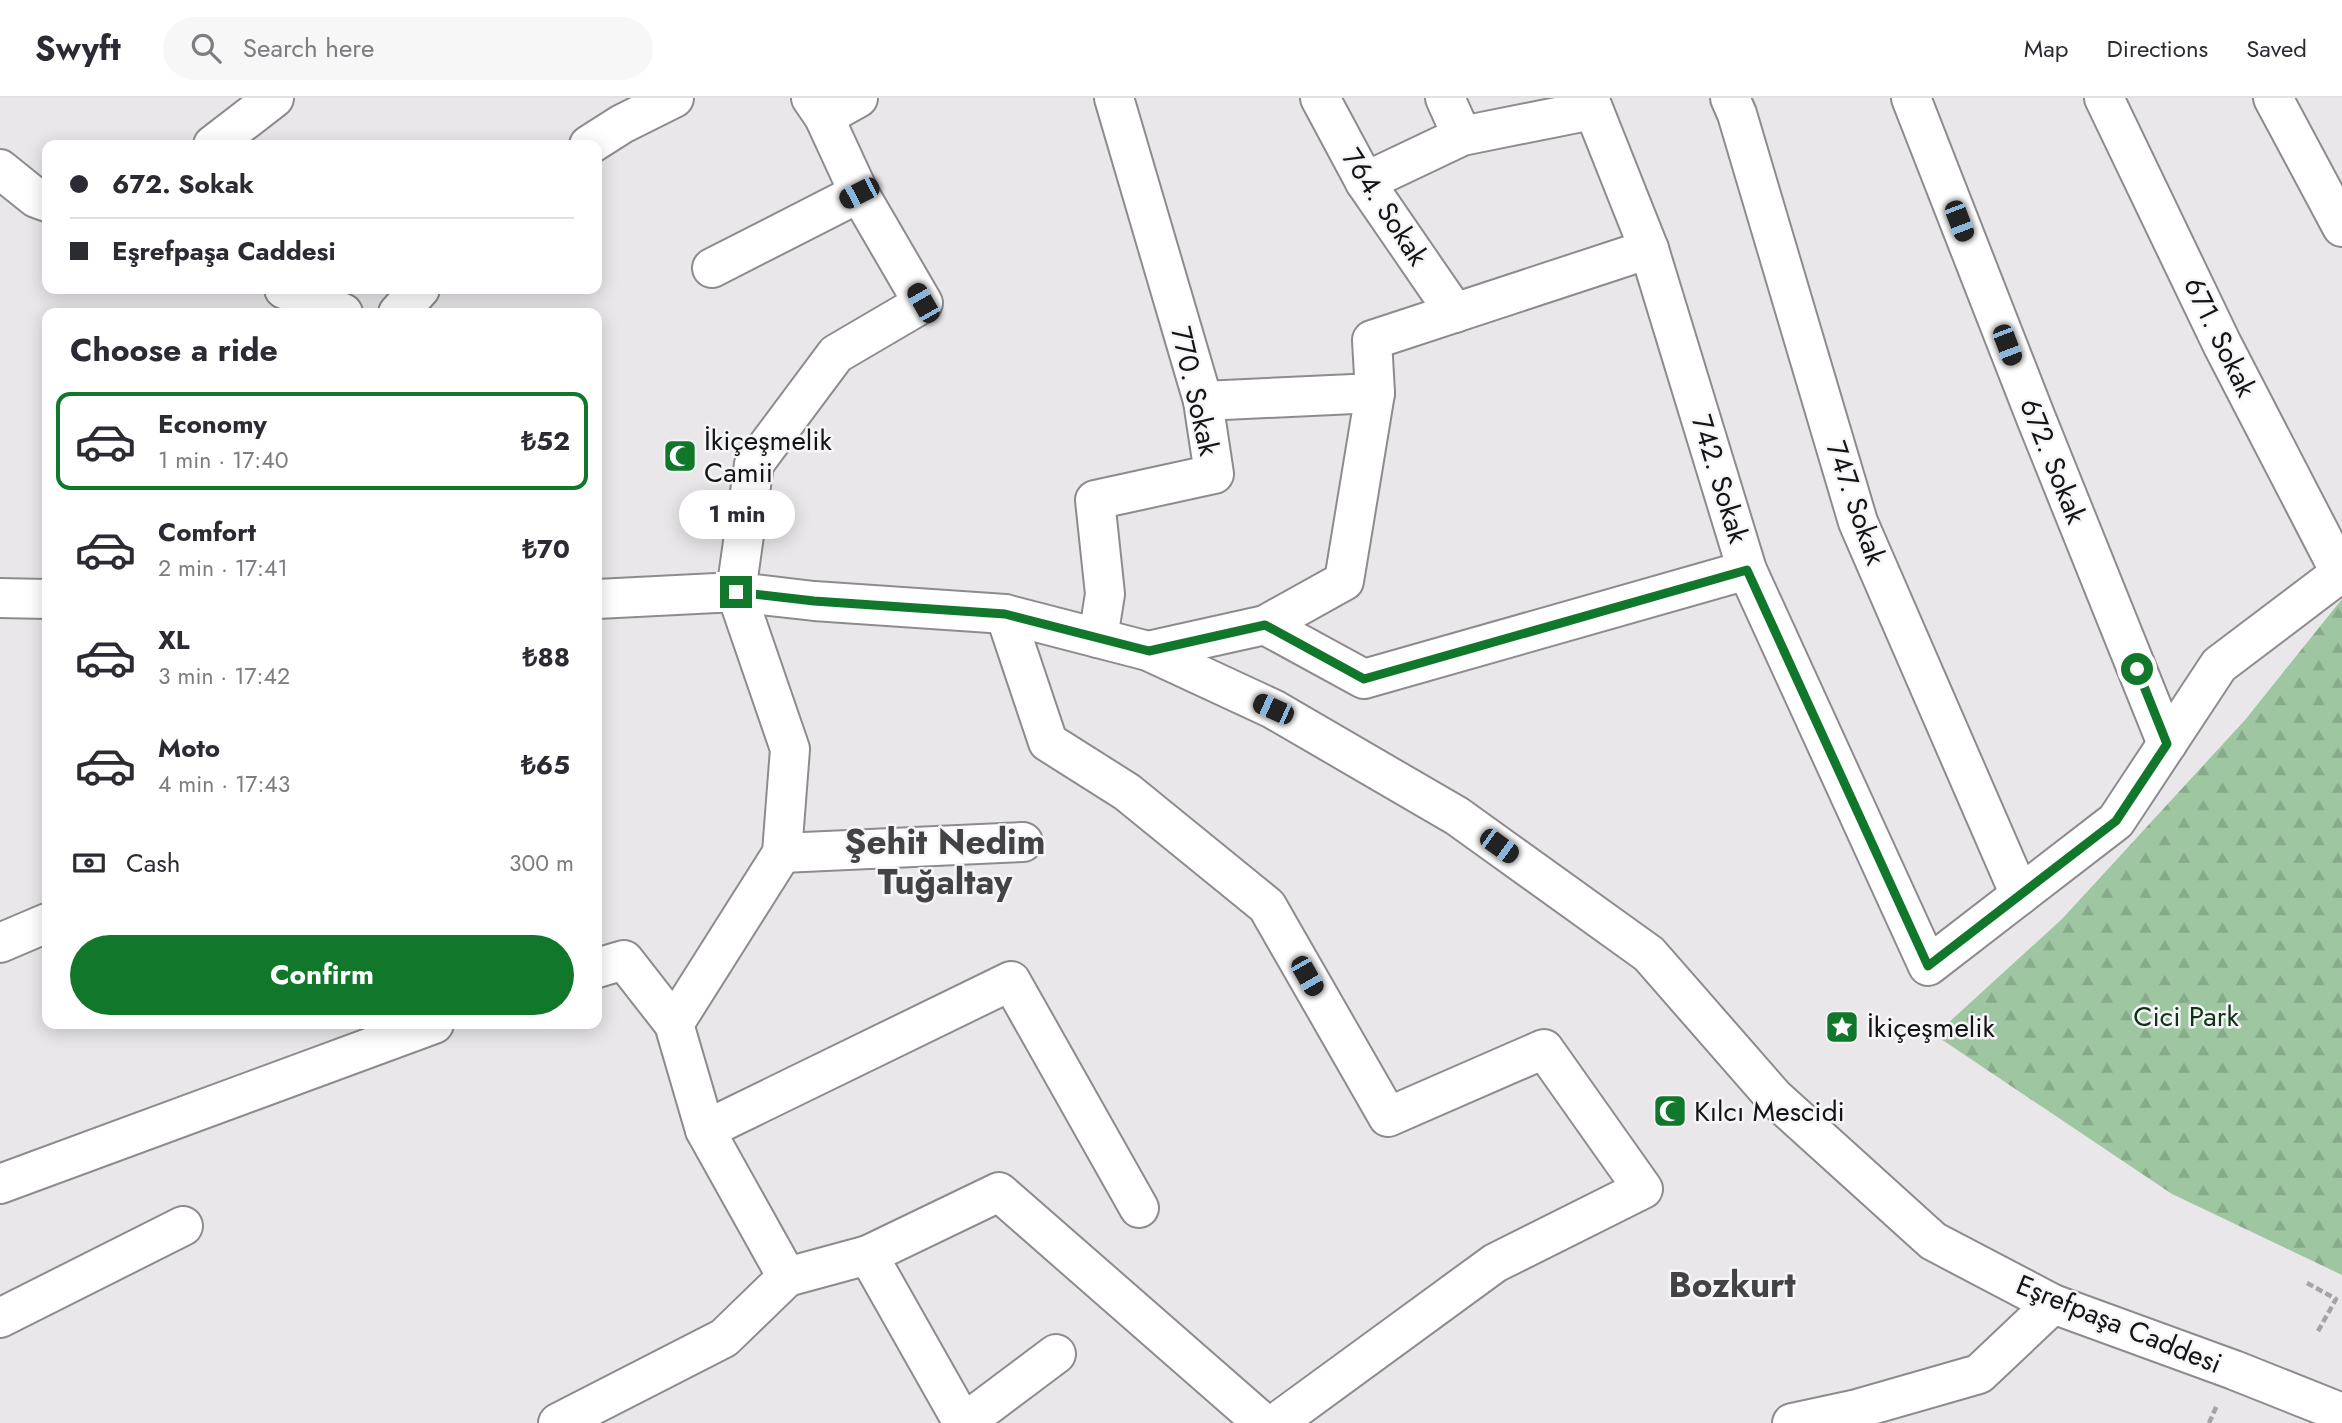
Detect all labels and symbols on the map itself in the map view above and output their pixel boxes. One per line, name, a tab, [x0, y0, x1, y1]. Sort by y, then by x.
street label: 764. Sokak	[1332, 140, 1439, 274]
car	[836, 174, 883, 212]
car	[1942, 198, 1977, 244]
street label: 671. Sokak	[2173, 270, 2267, 405]
car	[904, 280, 943, 326]
street label: 770. Sokak	[1160, 322, 1230, 460]
car	[1990, 322, 2025, 368]
street label: 672. Sokak	[2009, 392, 2097, 531]
street label: 742. Sokak	[1681, 410, 1759, 549]
place label: İkiçeşmelik Camii	[704, 420, 833, 493]
street label: 747. Sokak	[1816, 436, 1897, 571]
mosque icon: İkiçeşmelik Camii	[661, 437, 699, 475]
callout: 1 min	[678, 490, 794, 540]
route end	[720, 576, 752, 608]
route start	[2121, 653, 2153, 685]
car	[1250, 691, 1297, 727]
district label: Şehit Nedim Tuğaltay	[845, 817, 1045, 907]
car	[1476, 825, 1523, 867]
car	[1288, 953, 1327, 999]
park label: Cici Park	[2133, 996, 2239, 1037]
place label: İkiçeşmelik	[1867, 1007, 1996, 1048]
place icon: İkiçeşmelik	[1823, 1008, 1861, 1046]
place label: Kılcı Mescidi	[1694, 1091, 1845, 1132]
mosque icon: Kılcı Mescidi	[1651, 1092, 1689, 1130]
district label: Bozkurt	[1668, 1260, 1796, 1310]
street label: Eşrefpaşa Caddesi	[2010, 1264, 2228, 1384]

